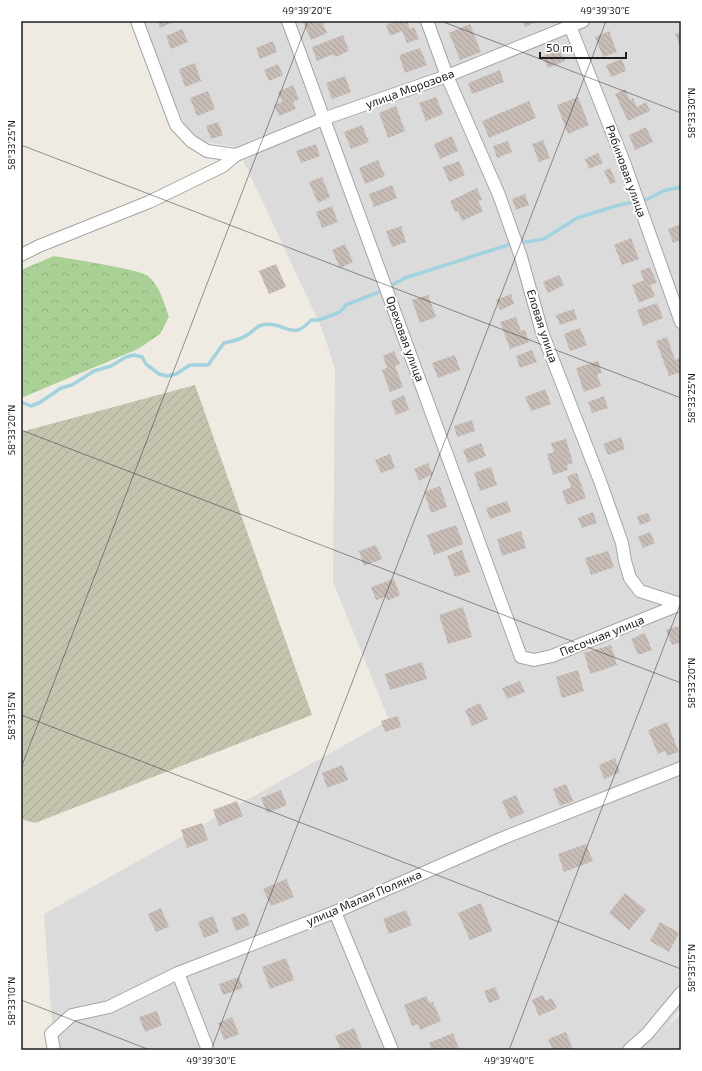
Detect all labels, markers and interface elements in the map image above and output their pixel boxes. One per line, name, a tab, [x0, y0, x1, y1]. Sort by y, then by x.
text: 49°39'20"E	[282, 4, 332, 16]
text: 49°39'30"E	[580, 4, 630, 16]
scale bar	[540, 34, 626, 60]
text: 50 m	[546, 40, 573, 54]
street label: улица Морозова	[363, 66, 456, 112]
text: 58°33'30"N	[685, 88, 697, 138]
text: 58°33'25"N	[5, 120, 17, 170]
street label: Рябиновая улица	[603, 123, 650, 219]
street label: Еловая улица	[524, 287, 561, 364]
street label: Ореховая улица	[383, 294, 428, 384]
text: 58°33'25"N	[685, 373, 697, 423]
text: 58°33'20"N	[5, 405, 17, 455]
street label: Песочная улица	[557, 612, 646, 659]
text: 58°33'20"N	[685, 658, 697, 708]
text: 58°33'15"N	[5, 692, 17, 740]
street label: улица Малая Полянка	[304, 866, 424, 929]
text: 58°33'15"N	[685, 944, 697, 992]
text: 58°33'10"N	[5, 977, 17, 1025]
text: 49°39'30"E	[186, 1054, 236, 1066]
text: 49°39'40"E	[484, 1054, 534, 1066]

